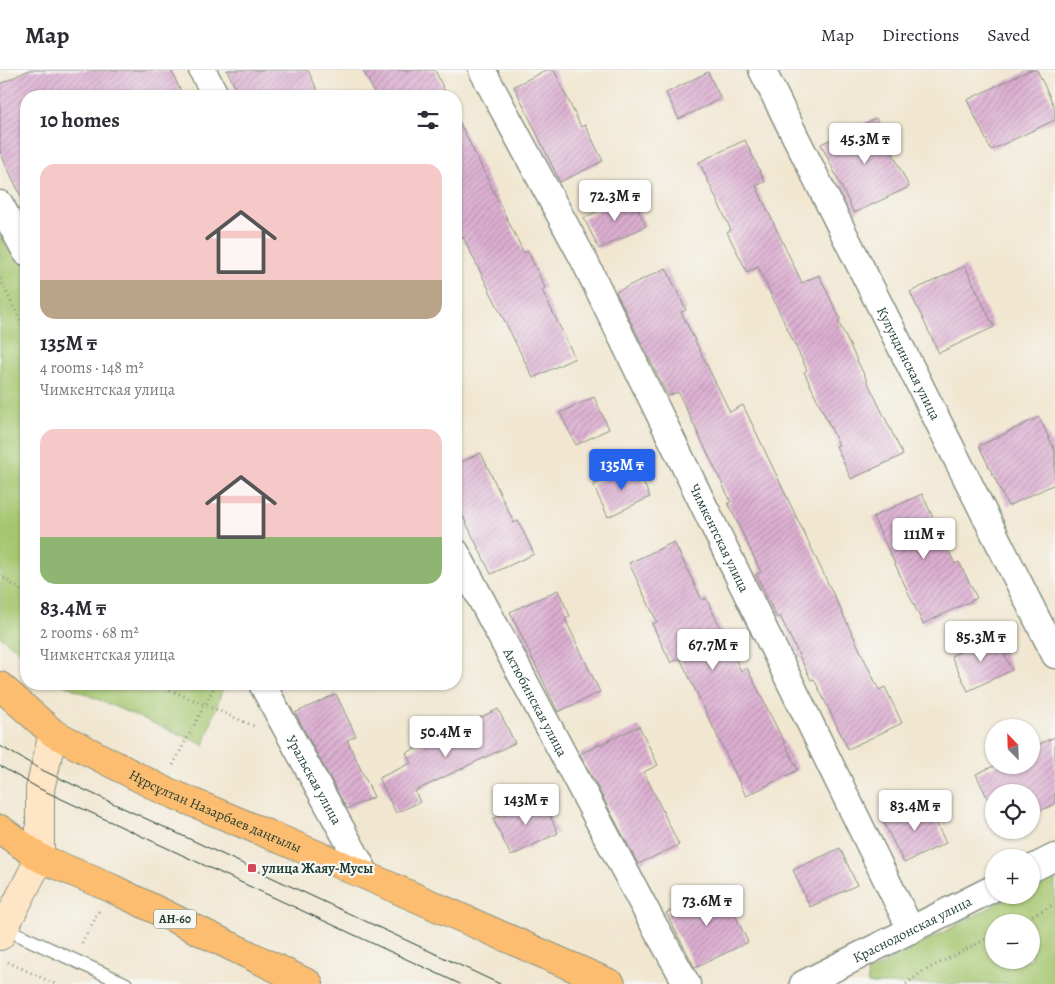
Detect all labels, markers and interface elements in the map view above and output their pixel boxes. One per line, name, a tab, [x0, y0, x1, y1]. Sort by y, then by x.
text: Map	[25, 19, 69, 51]
text: Map	[821, 23, 854, 47]
text: Directions	[882, 23, 959, 47]
text: Saved	[987, 23, 1030, 47]
text: 10 homes	[40, 106, 120, 134]
icon: filters	[414, 106, 442, 134]
pin: 45.3M ₸	[819, 122, 911, 165]
text: 45.3M ₸	[840, 128, 890, 150]
pin: 72.3M ₸	[569, 180, 661, 222]
text: 72.3M ₸	[590, 185, 640, 207]
icon: home	[196, 197, 286, 287]
street label: Кулундинская улица	[873, 303, 945, 424]
text: 135M ₸	[40, 329, 97, 357]
text: 4 rooms · 148 m²	[40, 357, 144, 379]
text: Чимкентская улица	[40, 379, 175, 401]
pin: 135M ₸	[581, 448, 663, 491]
text: 135M ₸	[600, 454, 644, 476]
icon: home	[196, 462, 286, 552]
street label: Чимкентская улица	[685, 481, 754, 596]
pin: 111M ₸	[883, 518, 965, 560]
text: 111M ₸	[903, 523, 945, 545]
text: 83.4M ₸	[40, 594, 106, 622]
pin: 85.3M ₸	[935, 620, 1027, 663]
text: 2 rooms · 68 m²	[40, 622, 139, 644]
text: 85.3M ₸	[956, 626, 1006, 648]
pin: 67.7M ₸	[667, 628, 759, 671]
text: 67.7M ₸	[688, 634, 738, 656]
text: Чимкентская улица	[40, 644, 175, 666]
street label: Актюбинская улица	[499, 644, 572, 760]
pin: 50.4M ₸	[400, 716, 492, 758]
north arrow	[985, 719, 1040, 774]
map controls	[985, 719, 1040, 969]
text: 50.4M ₸	[421, 721, 471, 743]
street label: Уральская улица	[282, 731, 347, 828]
street label: Нұрсұлтан Назарбаев даңғылы	[126, 765, 304, 857]
pin: 143M ₸	[485, 784, 567, 826]
button: locate	[985, 784, 1040, 839]
text: 143M ₸	[504, 789, 548, 811]
pin: 83.4M ₸	[869, 790, 961, 832]
text: 83.4M ₸	[890, 795, 940, 817]
button: +	[985, 849, 1040, 904]
place label: улица Жаяу-Мусы	[261, 859, 373, 878]
marker: улица Жаяу-Мусы	[246, 862, 258, 874]
pin: 73.6M ₸	[661, 884, 753, 927]
text: 73.6M ₸	[682, 890, 732, 912]
street label: Краснодонская улица	[849, 891, 975, 967]
road number: АН-60	[154, 910, 196, 929]
button: −	[985, 914, 1040, 969]

